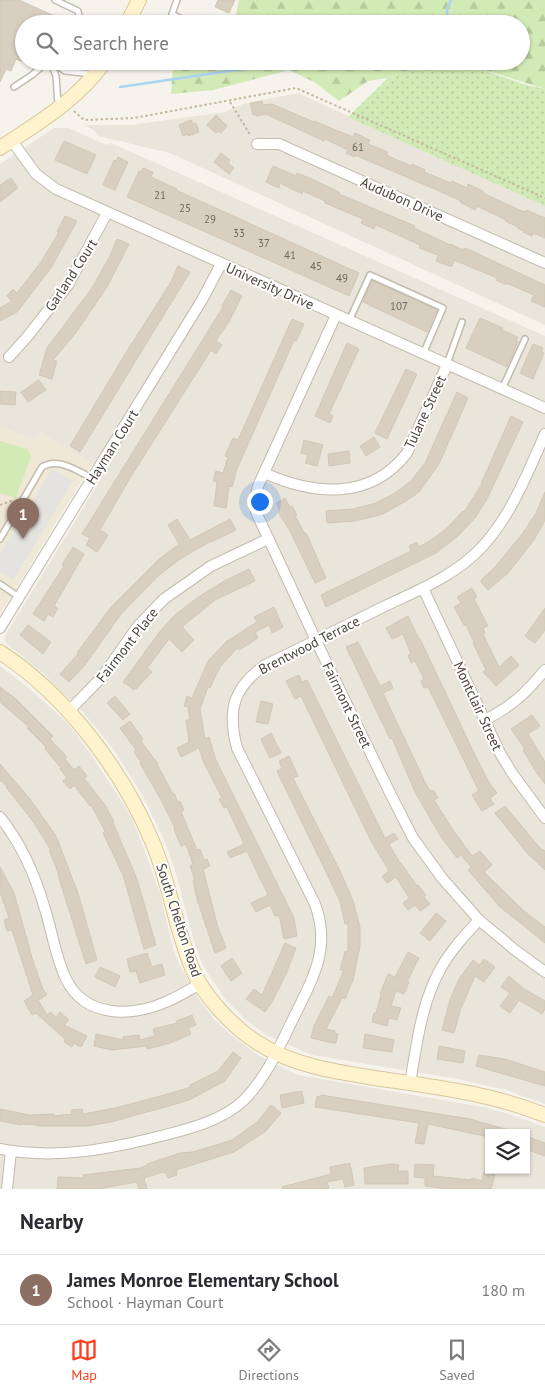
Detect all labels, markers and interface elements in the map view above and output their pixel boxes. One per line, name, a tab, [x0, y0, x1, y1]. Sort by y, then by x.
search box	[15, 15, 530, 70]
icon: search	[33, 29, 61, 57]
text: Search here	[73, 31, 169, 55]
house number: 61	[352, 140, 364, 154]
street label: Audubon Drive	[358, 173, 446, 225]
house number: 21	[154, 188, 166, 202]
house number: 25	[179, 201, 191, 215]
house number: 29	[204, 212, 216, 226]
house number: 33	[233, 226, 245, 240]
street label: Garland Court	[41, 235, 101, 315]
house number: 37	[258, 236, 270, 250]
house number: 41	[284, 248, 296, 262]
street label: University Drive	[223, 259, 317, 313]
house number: 45	[310, 259, 322, 273]
house number: 49	[336, 271, 348, 285]
house number: 107	[390, 299, 408, 313]
street label: Tulane Street	[400, 372, 450, 452]
street label: Hayman Court	[82, 406, 142, 488]
your location	[247, 489, 273, 515]
pin: 1	[7, 498, 39, 539]
street label: Fairmont Place	[92, 604, 162, 686]
street label: Brentwood Terrace	[255, 612, 363, 678]
street label: Fairmont Street	[318, 659, 376, 751]
street label: Montclair Street	[450, 659, 507, 754]
street label: South Chelton Road	[152, 861, 206, 979]
map controls	[485, 1129, 530, 1174]
button: layers	[485, 1129, 530, 1174]
text: Nearby	[20, 1208, 83, 1235]
text: James Monroe Elementary School	[67, 1268, 339, 1292]
text: 1	[31, 1280, 41, 1300]
text: 180 m	[482, 1280, 525, 1300]
text: School · Hayman Court	[67, 1292, 223, 1312]
tab: Map	[70, 1336, 98, 1384]
tab: Directions	[238, 1336, 299, 1384]
tab: Saved	[439, 1336, 475, 1384]

